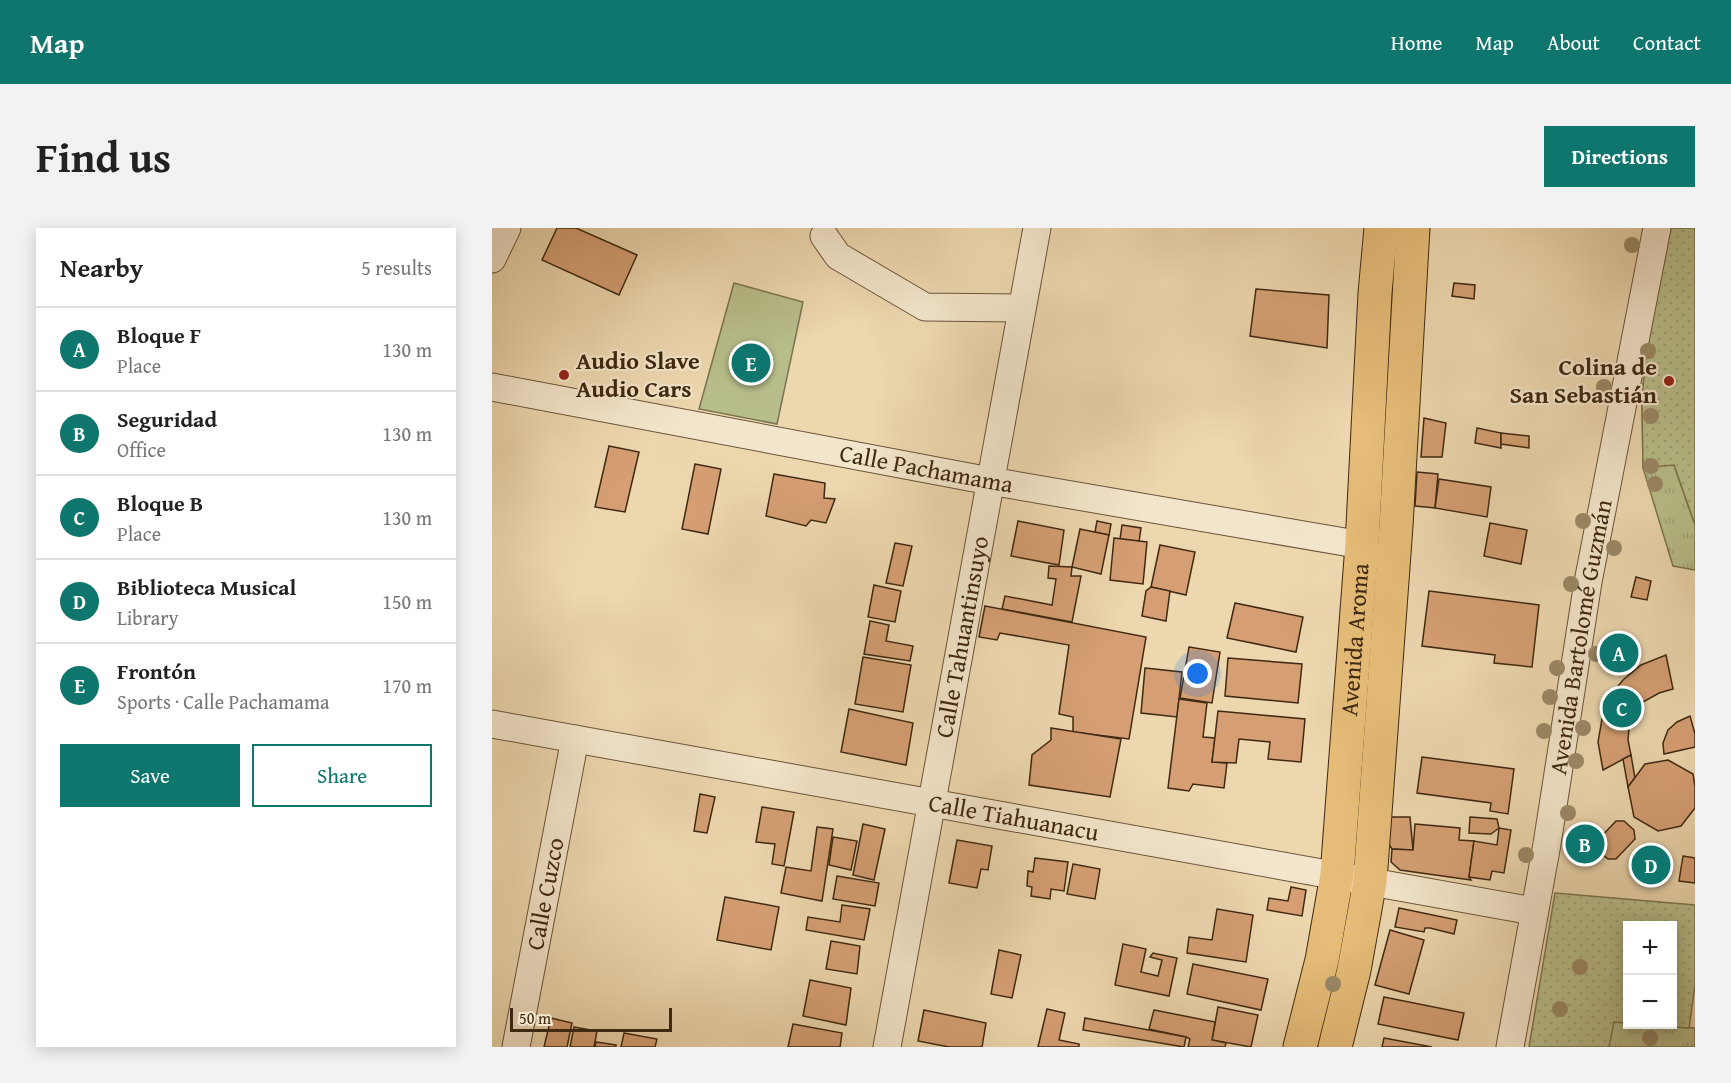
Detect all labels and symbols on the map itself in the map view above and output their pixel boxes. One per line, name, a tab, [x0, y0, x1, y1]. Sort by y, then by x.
pin: E	[732, 340, 770, 386]
place label: Audio Slave Audio Cars	[576, 343, 700, 406]
place label: Colina de San Sebastián	[1509, 349, 1657, 412]
marker: Audio Slave Audio Cars	[557, 368, 571, 382]
marker: Colina de San Sebastián	[1662, 374, 1676, 388]
street label: Calle Pachamama	[837, 435, 1016, 502]
street label: Avenida Bartolomé Guzmán	[1543, 497, 1619, 777]
street label: Calle Tahuantinsuyo	[926, 533, 997, 741]
street label: Avenida Aroma	[1331, 561, 1378, 717]
pin: A	[1600, 630, 1638, 676]
your location	[1183, 659, 1212, 688]
pin: C	[1602, 686, 1642, 730]
street label: Calle Tiahuanacu	[926, 785, 1102, 850]
pin: B	[1566, 822, 1604, 866]
street label: Calle Cuzco	[517, 834, 573, 953]
pin: D	[1632, 842, 1670, 888]
scale bar	[510, 1005, 672, 1032]

